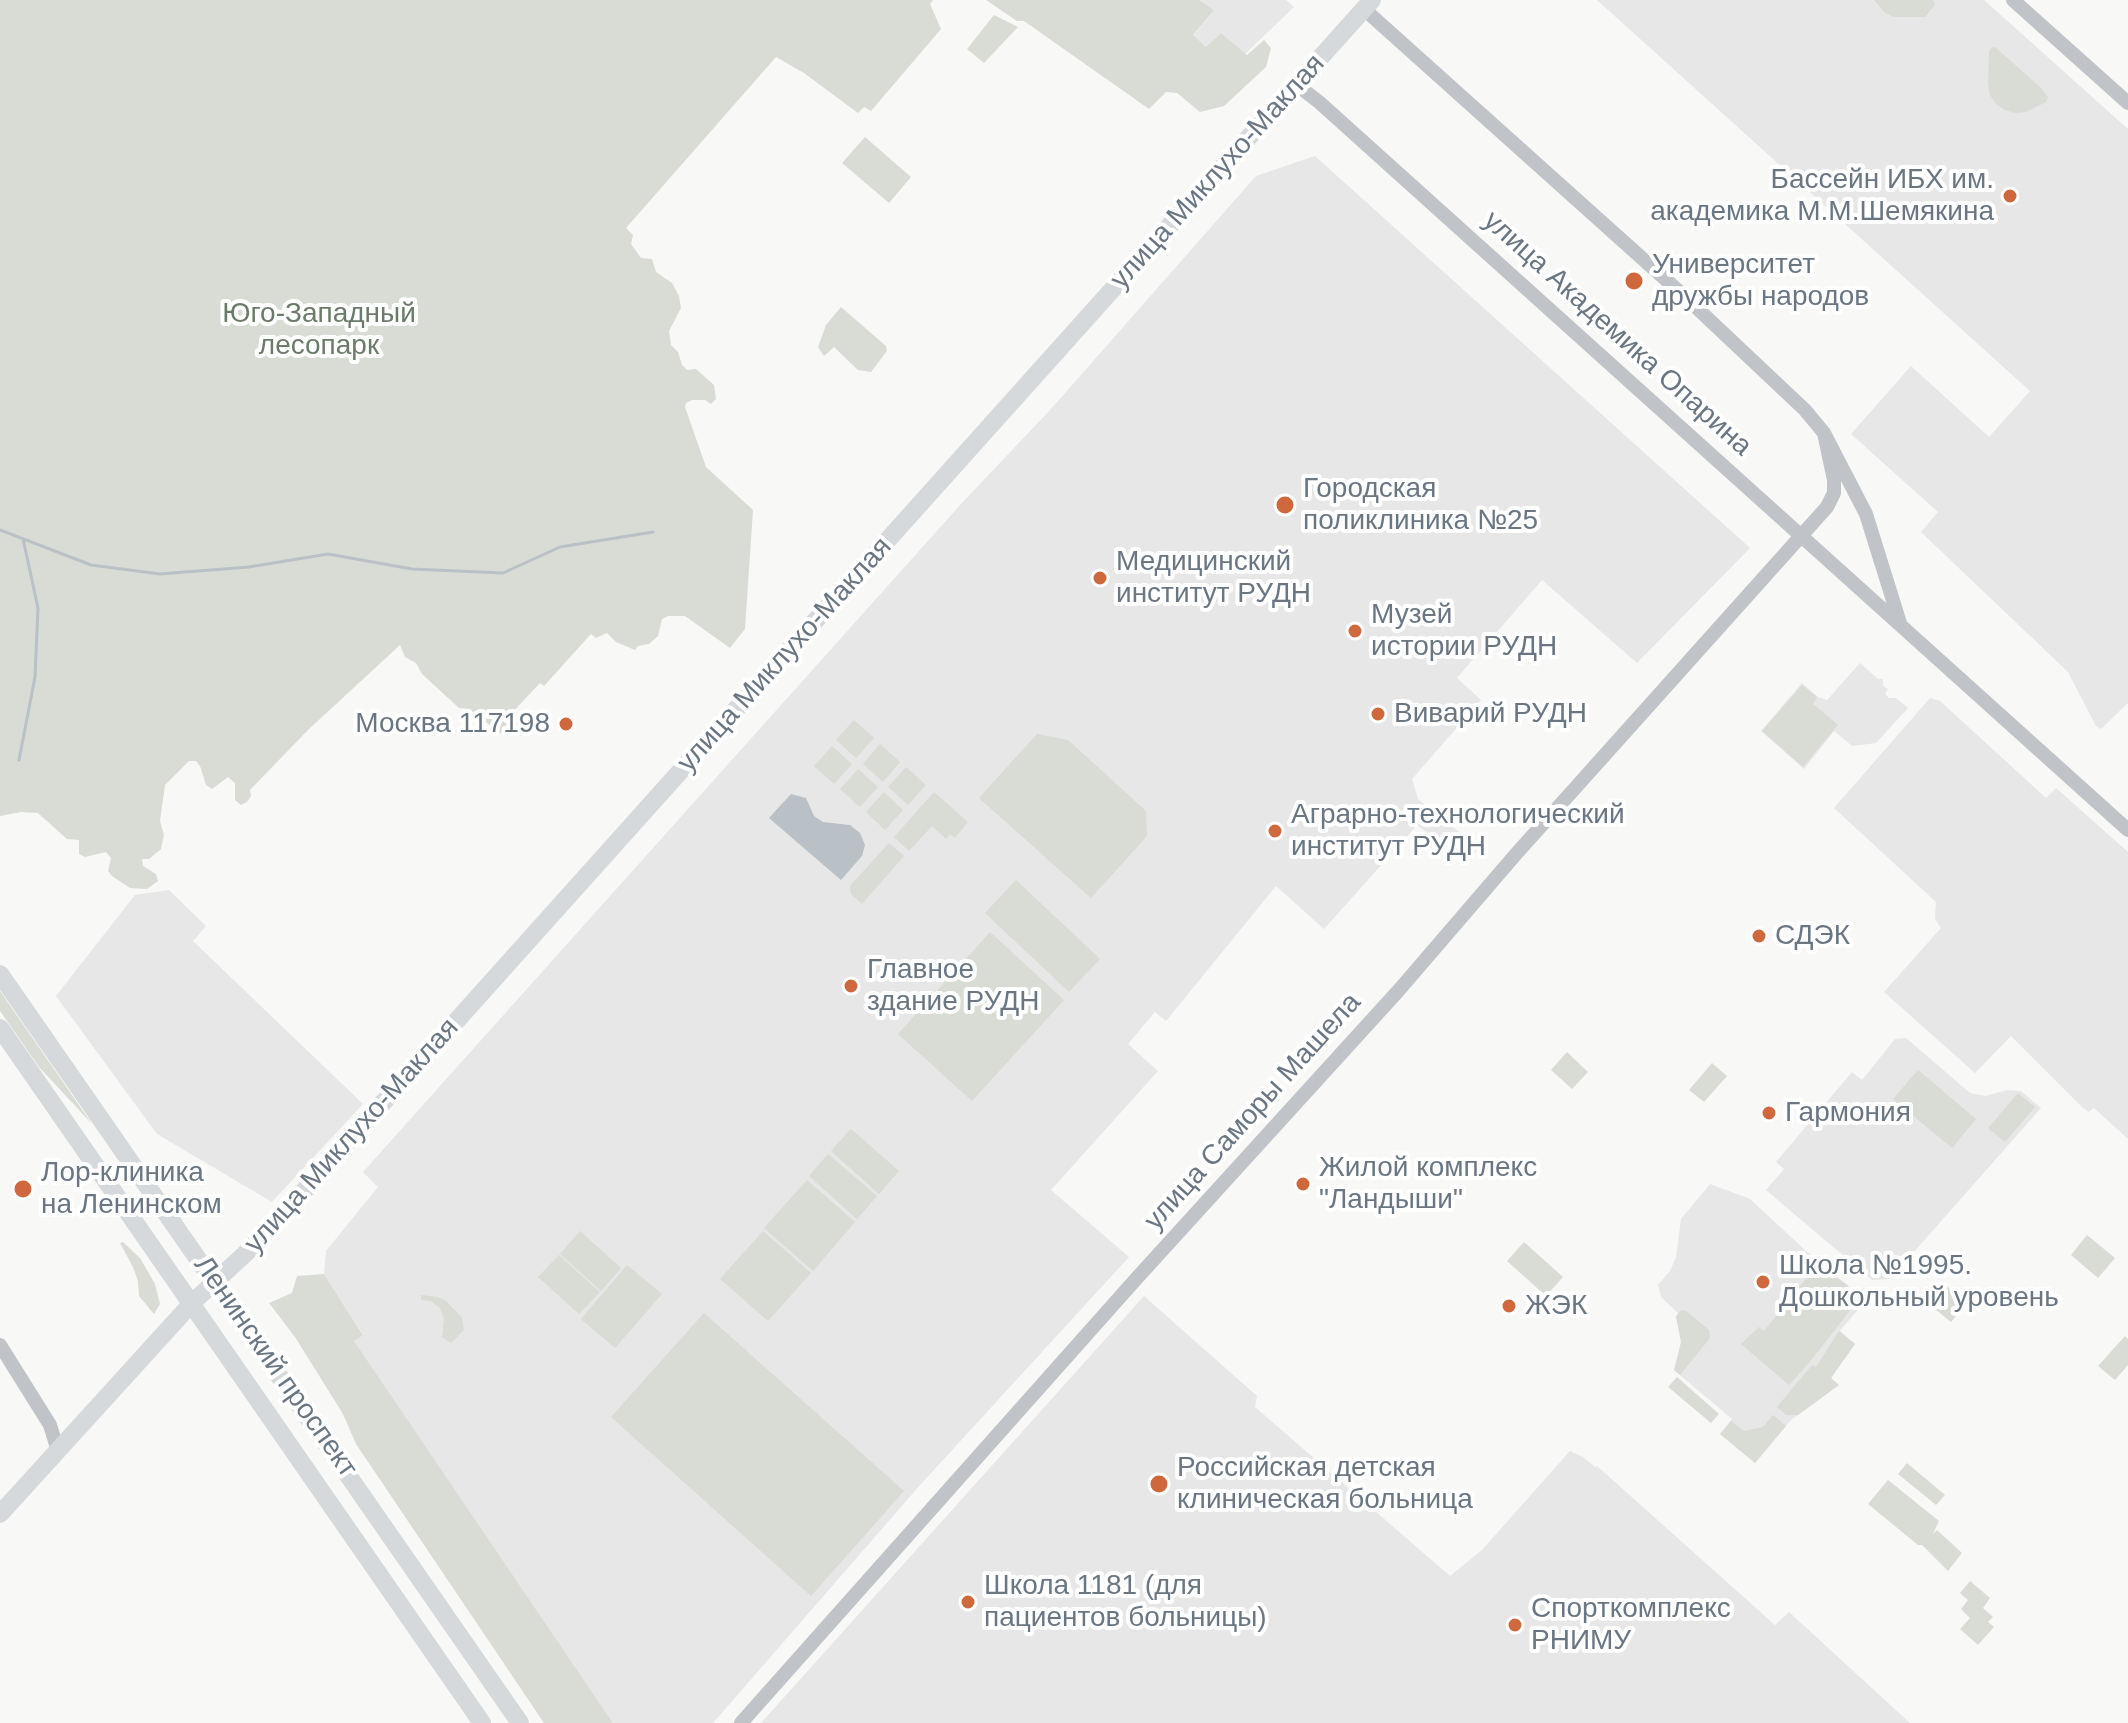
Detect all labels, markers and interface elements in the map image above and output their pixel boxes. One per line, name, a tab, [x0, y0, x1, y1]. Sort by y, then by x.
street label: улица Миклухо-Маклая	[1104, 48, 1332, 296]
place label: Бассейн ИБХ им. академика М.М.Шемякина	[1650, 163, 1994, 229]
marker: Бассейн ИБХ им. академика М.М.Шемякина	[2001, 187, 2019, 205]
street label: улица Академика Опарина	[1476, 205, 1758, 463]
place label: Университет дружбы народов	[1652, 248, 1869, 314]
marker: Университет дружбы народов	[1623, 270, 1645, 292]
park label: Юго-Западный лесопарк	[222, 297, 416, 363]
place label: Городская поликлиника №25	[1303, 472, 1538, 538]
marker: Городская поликлиника №25	[1274, 494, 1296, 516]
street label: улица Миклухо-Маклая	[671, 531, 899, 779]
place label: Медицинский институт РУДН	[1116, 545, 1311, 611]
marker: Медицинский институт РУДН	[1091, 569, 1109, 587]
place label: Музей истории РУДН	[1371, 598, 1557, 664]
marker: Музей истории РУДН	[1346, 622, 1364, 640]
place label: Виварий РУДН	[1394, 697, 1587, 731]
marker: Виварий РУДН	[1369, 705, 1387, 723]
place label: Москва 117198	[355, 707, 550, 741]
marker: Москва 117198	[557, 715, 575, 733]
place label: Аграрно-технологический институт РУДН	[1291, 798, 1625, 864]
marker: Аграрно-технологический институт РУДН	[1266, 822, 1284, 840]
place label: СДЭК	[1775, 919, 1850, 953]
marker: СДЭК	[1750, 927, 1768, 945]
place label: Главное здание РУДН	[867, 953, 1039, 1019]
marker: Главное здание РУДН	[842, 977, 860, 995]
street label: улица Саморы Машела	[1138, 987, 1368, 1237]
street label: улица Миклухо-Маклая	[238, 1012, 466, 1260]
place label: Гармония	[1785, 1096, 1911, 1130]
marker: Гармония	[1760, 1104, 1778, 1122]
place label: Жилой комплекс "Ландыши"	[1319, 1151, 1537, 1217]
place label: Лор-клиника на Ленинском	[41, 1156, 222, 1222]
marker: Жилой комплекс "Ландыши"	[1294, 1175, 1312, 1193]
marker: Лор-клиника на Ленинском	[12, 1178, 34, 1200]
place label: Школа №1995. Дошкольный уровень	[1779, 1249, 2059, 1315]
street label: Ленинский проспект	[186, 1250, 364, 1484]
marker: Школа №1995. Дошкольный уровень	[1754, 1273, 1772, 1291]
place label: ЖЭК	[1525, 1289, 1587, 1323]
marker: ЖЭК	[1500, 1297, 1518, 1315]
place label: Российская детская клиническая больница	[1177, 1451, 1473, 1517]
marker: Российская детская клиническая больница	[1148, 1473, 1170, 1495]
place label: Школа 1181 (для пациентов больницы)	[984, 1569, 1267, 1635]
place label: Спорткомплекс РНИМУ	[1531, 1592, 1731, 1658]
marker: Школа 1181 (для пациентов больницы)	[959, 1593, 977, 1611]
marker: Спорткомплекс РНИМУ	[1506, 1616, 1524, 1634]

